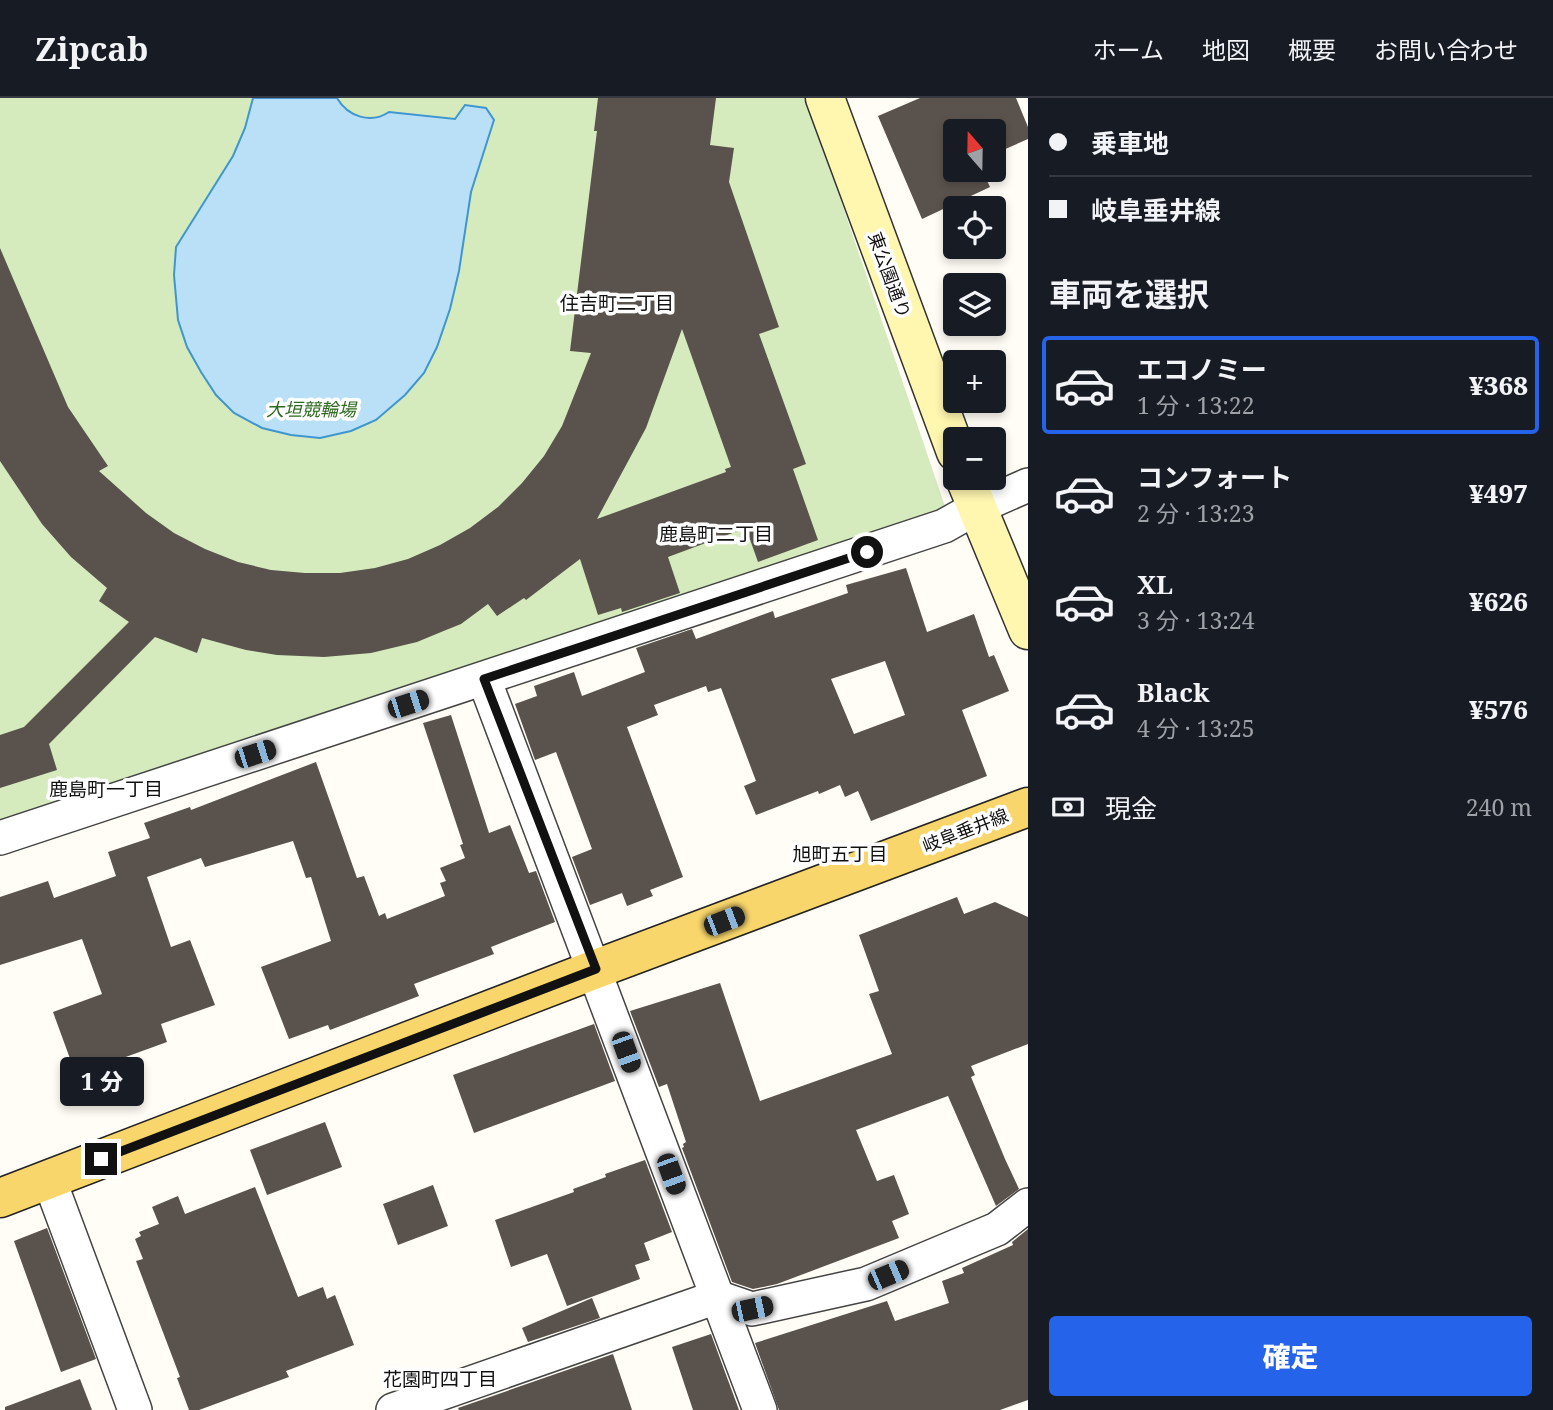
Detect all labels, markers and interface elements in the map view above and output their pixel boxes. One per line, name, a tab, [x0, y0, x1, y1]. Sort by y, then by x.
text: Zipcab	[35, 26, 149, 71]
text: ホーム	[1093, 33, 1164, 66]
text: 地図	[1202, 33, 1250, 66]
text: 概要	[1288, 33, 1336, 66]
text: お問い合わせ	[1374, 33, 1518, 66]
north arrow	[943, 119, 1006, 182]
map controls	[943, 119, 1006, 490]
text: 乗車地	[1091, 125, 1169, 161]
text: 岐阜垂井線	[1091, 192, 1221, 228]
button: locate	[943, 196, 1006, 259]
street label: 東公園通り	[863, 229, 917, 321]
text: 車両を選択	[1049, 272, 1209, 315]
button: layers	[943, 273, 1006, 336]
district label: 住吉町二丁目	[560, 290, 674, 316]
button: +	[943, 350, 1006, 413]
text: エコノミー	[1137, 351, 1267, 387]
icon: car	[1053, 354, 1116, 417]
text: ¥368	[1469, 367, 1528, 403]
text: 1 分 · 13:22	[1137, 389, 1255, 421]
park label: 大垣競輪場	[266, 397, 358, 421]
button: −	[943, 427, 1006, 490]
text: コンフォート	[1137, 459, 1292, 495]
icon: car	[1053, 462, 1116, 525]
text: ¥497	[1469, 475, 1528, 511]
text: 2 分 · 13:23	[1137, 497, 1255, 529]
district label: 鹿島町二丁目	[659, 521, 773, 547]
route start	[851, 536, 883, 568]
text: XL	[1137, 566, 1173, 602]
icon: car	[1053, 570, 1116, 633]
text: ¥626	[1469, 583, 1528, 619]
text: 3 分 · 13:24	[1137, 604, 1255, 636]
text: Black	[1137, 674, 1210, 710]
icon: car	[1053, 678, 1116, 741]
car	[385, 688, 432, 720]
text: ¥576	[1469, 691, 1528, 727]
text: 4 分 · 13:25	[1137, 712, 1255, 744]
car	[232, 738, 279, 770]
district label: 鹿島町一丁目	[49, 776, 163, 802]
icon: cash	[1049, 788, 1087, 826]
text: 現金	[1105, 790, 1157, 826]
text: 240 m	[1466, 791, 1532, 823]
street label: 岐阜垂井線	[919, 803, 1011, 857]
district label: 旭町五丁目	[792, 841, 888, 867]
car	[701, 904, 748, 938]
car	[609, 1029, 644, 1075]
callout: 1 分	[59, 1058, 143, 1107]
text: 1 分	[81, 1065, 123, 1097]
route end	[85, 1143, 117, 1175]
car	[654, 1151, 689, 1197]
car	[865, 1257, 912, 1293]
car	[730, 1294, 775, 1324]
button: 確定	[1049, 1316, 1532, 1396]
district label: 花園町四丁目	[383, 1366, 497, 1392]

